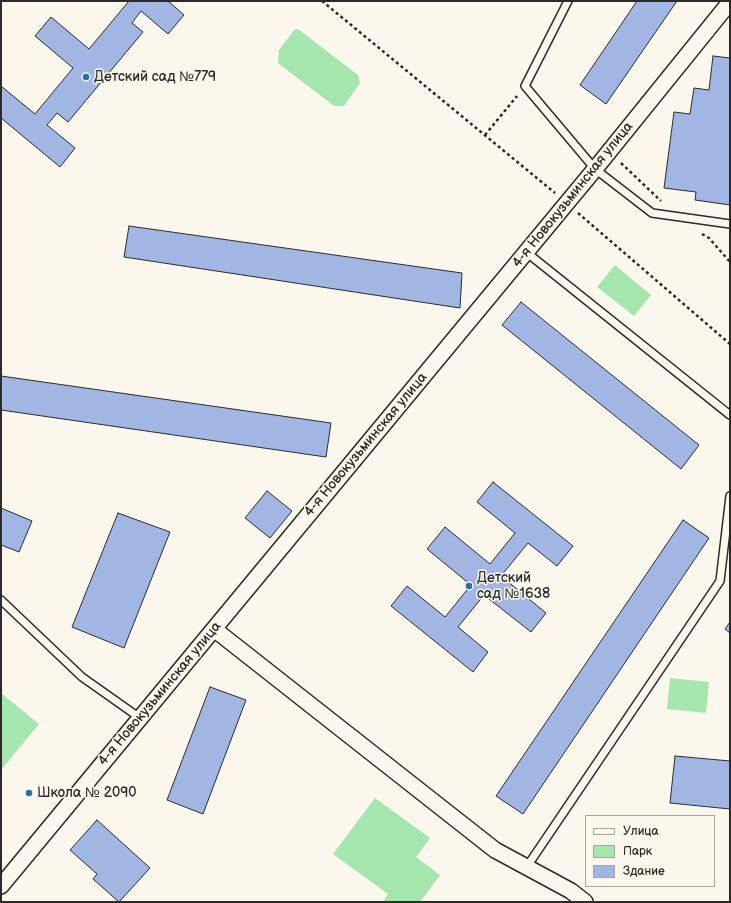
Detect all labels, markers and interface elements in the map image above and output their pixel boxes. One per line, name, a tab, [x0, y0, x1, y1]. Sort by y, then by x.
place label: Детский сад №779	[94, 69, 216, 85]
marker: Детский сад №779	[81, 72, 91, 82]
street label: 4-я Новокузьминская улица	[509, 119, 637, 271]
street label: 4-я Новокузьминская улица	[301, 370, 431, 520]
place label: Детский сад №1638	[477, 570, 550, 602]
marker: Детский сад №1638	[464, 581, 474, 591]
street label: 4-я Новокузьминская улица	[95, 619, 225, 769]
place label: Школа № 2090	[37, 785, 137, 801]
marker: Школа № 2090	[24, 788, 34, 798]
legend	[585, 815, 715, 887]
text: Улица	[623, 824, 659, 839]
text: Парк	[623, 844, 652, 859]
text: Здание	[623, 864, 665, 879]

